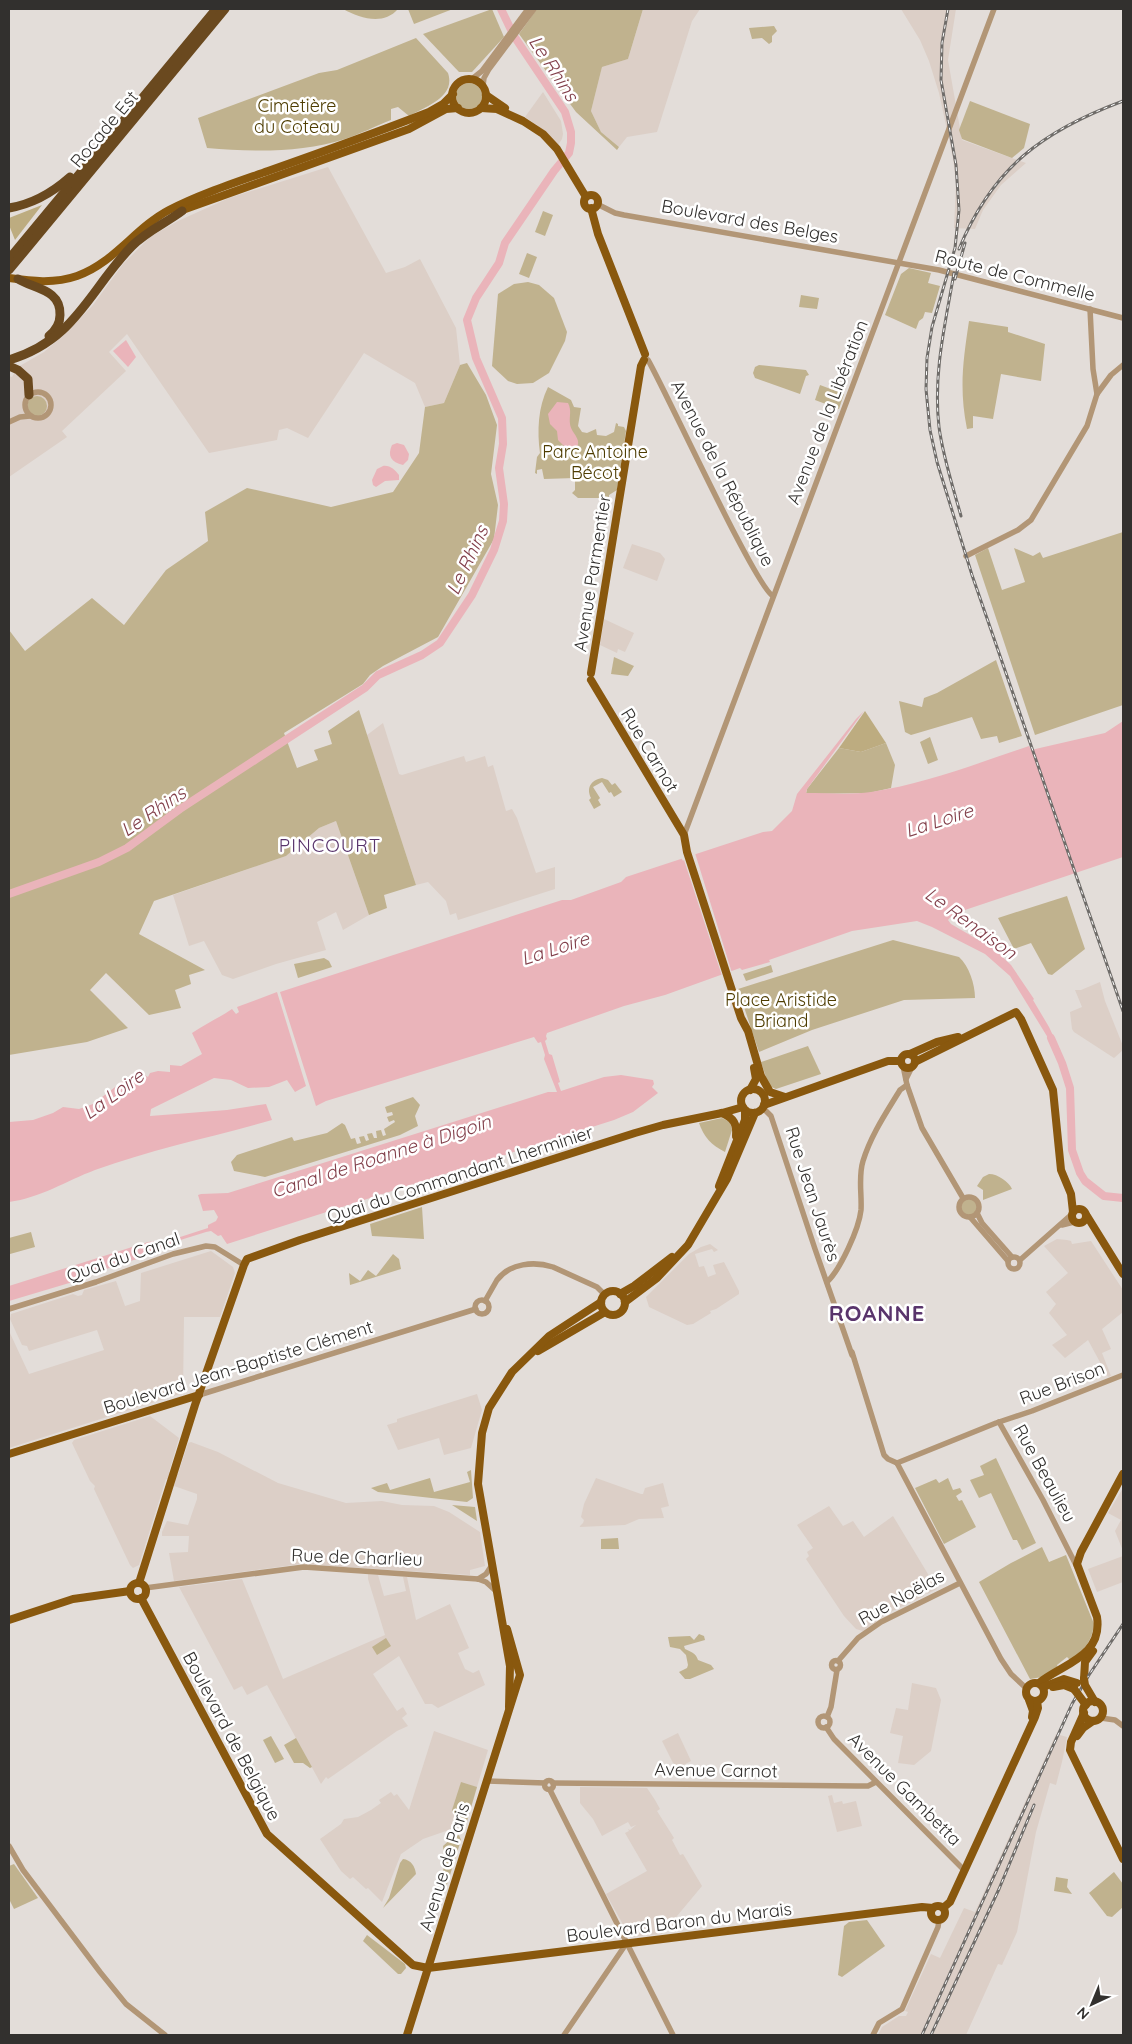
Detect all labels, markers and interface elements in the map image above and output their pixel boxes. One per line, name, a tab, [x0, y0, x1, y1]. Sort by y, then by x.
water label: Le Rhins	[524, 31, 585, 106]
street label: Rocade Est	[65, 86, 143, 172]
park label: Cimetière du Coteau	[254, 94, 340, 138]
street label: Boulevard des Belges	[660, 194, 840, 248]
street label: Route de Commelle	[933, 244, 1097, 306]
street label: Avenue de la Libération	[781, 316, 873, 508]
street label: Avenue de la République	[666, 376, 780, 570]
park label: Parc Antoine Bécot	[542, 440, 648, 484]
street label: Avenue Parmentier	[568, 493, 616, 653]
water label: Le Rhins	[441, 521, 494, 598]
street label: Rue Carnot	[616, 704, 684, 796]
water label: Le Rhins	[116, 780, 191, 842]
water label: La Loire	[902, 797, 977, 842]
district label: PINCOURT	[279, 833, 381, 857]
water label: Le Renaison	[921, 882, 1022, 965]
water label: La Loire	[518, 925, 593, 970]
park label: Place Aristide Briand	[725, 988, 837, 1032]
water label: La Loire	[78, 1063, 149, 1124]
water label: Canal de Roanne à Digoin	[268, 1109, 495, 1203]
street label: Quai du Commandant Lherminier	[324, 1120, 596, 1228]
street label: Rue Jean Jaurès	[780, 1124, 846, 1264]
street label: Quai du Canal	[63, 1227, 183, 1287]
district label: ROANNE	[829, 1299, 925, 1327]
street label: Boulevard Jean-Baptiste Clément	[101, 1315, 375, 1419]
street label: Rue Brison	[1016, 1356, 1108, 1410]
street label: Rue Beaulieu	[1009, 1420, 1081, 1526]
street label: Rue de Charlieu	[291, 1543, 423, 1571]
street label: Rue Noëlas	[854, 1564, 948, 1630]
street label: Boulevard de Belgique	[178, 1648, 286, 1824]
street label: Avenue Gambetta	[844, 1728, 966, 1850]
street label: Avenue Carnot	[654, 1757, 778, 1783]
street label: Avenue de Paris	[414, 1800, 474, 1934]
street label: Boulevard Baron du Marais	[565, 1897, 793, 1947]
north arrow	[1067, 1979, 1117, 2029]
text: N	[1073, 2003, 1093, 2023]

